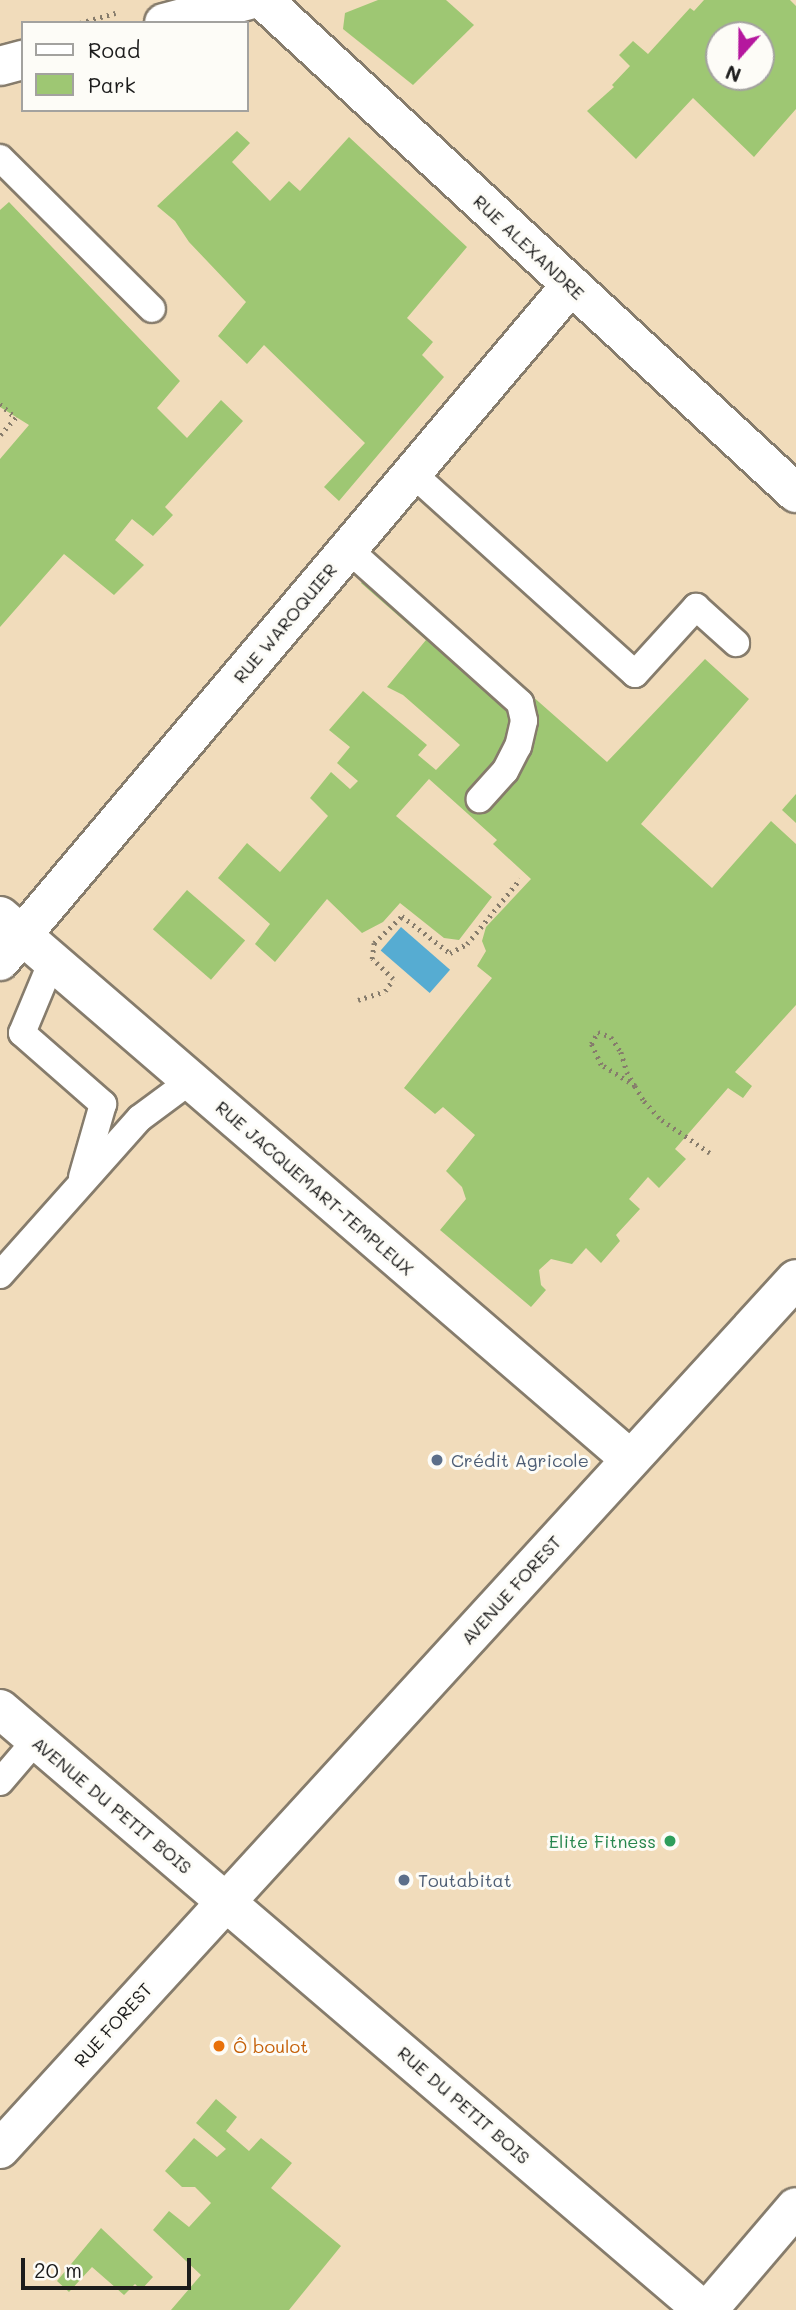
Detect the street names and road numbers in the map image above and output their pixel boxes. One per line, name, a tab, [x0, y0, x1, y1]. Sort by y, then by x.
street label: RUE ALEXANDRE	[469, 190, 589, 304]
street label: RUE WAROQUIER	[229, 559, 341, 687]
street label: RUE JACQUEMART-TEMPLEUX	[212, 1096, 418, 1280]
street label: AVENUE FOREST	[456, 1531, 566, 1649]
street label: AVENUE DU PETIT BOIS	[28, 1732, 196, 1878]
street label: RUE FOREST	[70, 1978, 156, 2072]
street label: RUE DU PETIT BOIS	[393, 2042, 535, 2168]

